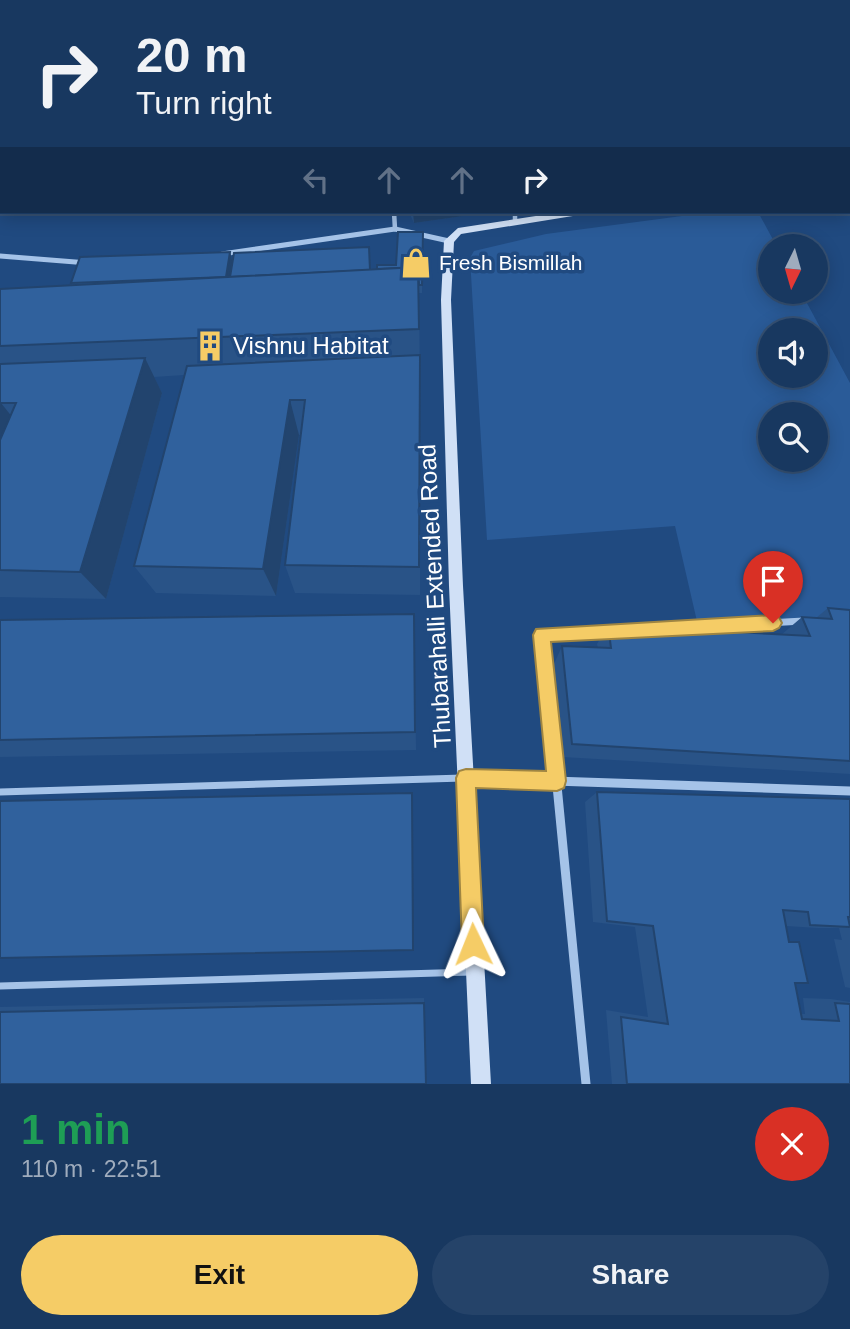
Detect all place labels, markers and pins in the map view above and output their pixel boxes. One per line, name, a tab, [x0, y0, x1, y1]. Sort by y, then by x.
shop icon: Fresh Bismillah	[399, 246, 433, 280]
place label: Fresh Bismillah	[439, 251, 583, 274]
building icon: Vishnu Habitat	[193, 329, 227, 363]
place label: Vishnu Habitat	[233, 332, 389, 359]
pin	[743, 551, 803, 623]

